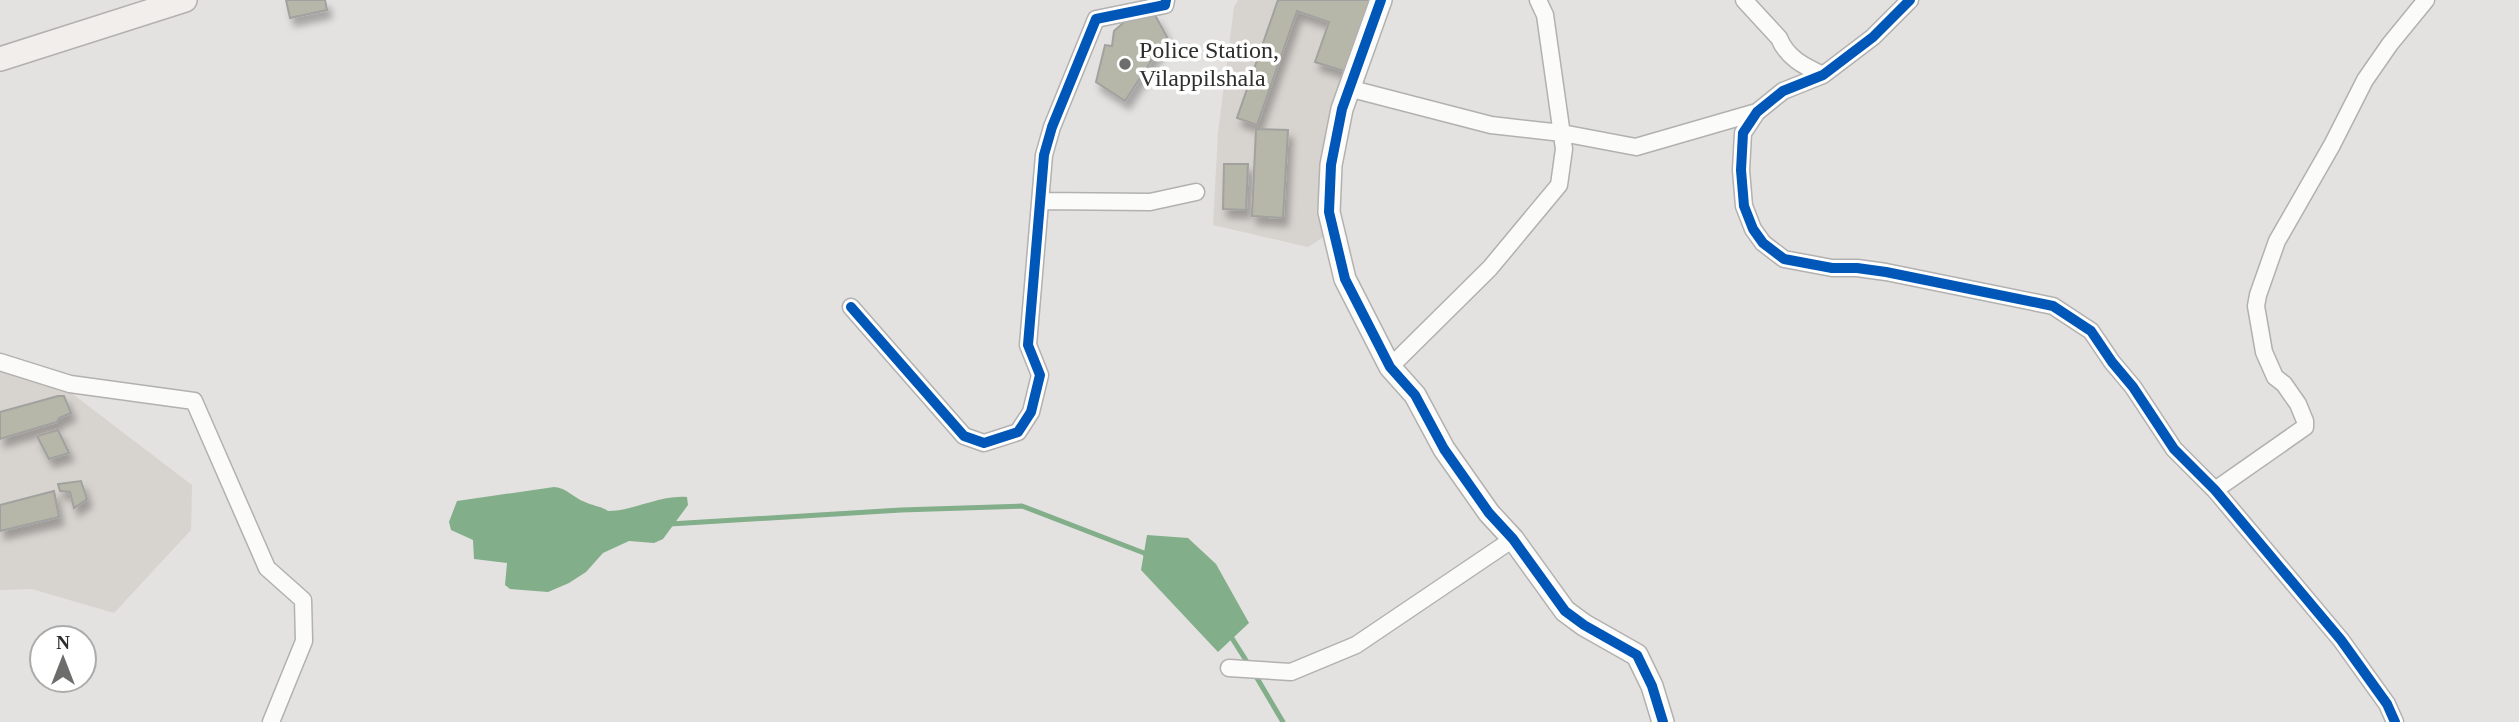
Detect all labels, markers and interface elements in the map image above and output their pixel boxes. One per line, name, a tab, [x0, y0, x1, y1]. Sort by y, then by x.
place label: Police Station, Vilappilshala	[1139, 37, 1279, 91]
marker: Police Station, Vilappilshala	[1117, 56, 1133, 72]
north arrow	[28, 624, 98, 694]
text: N	[56, 632, 70, 653]

